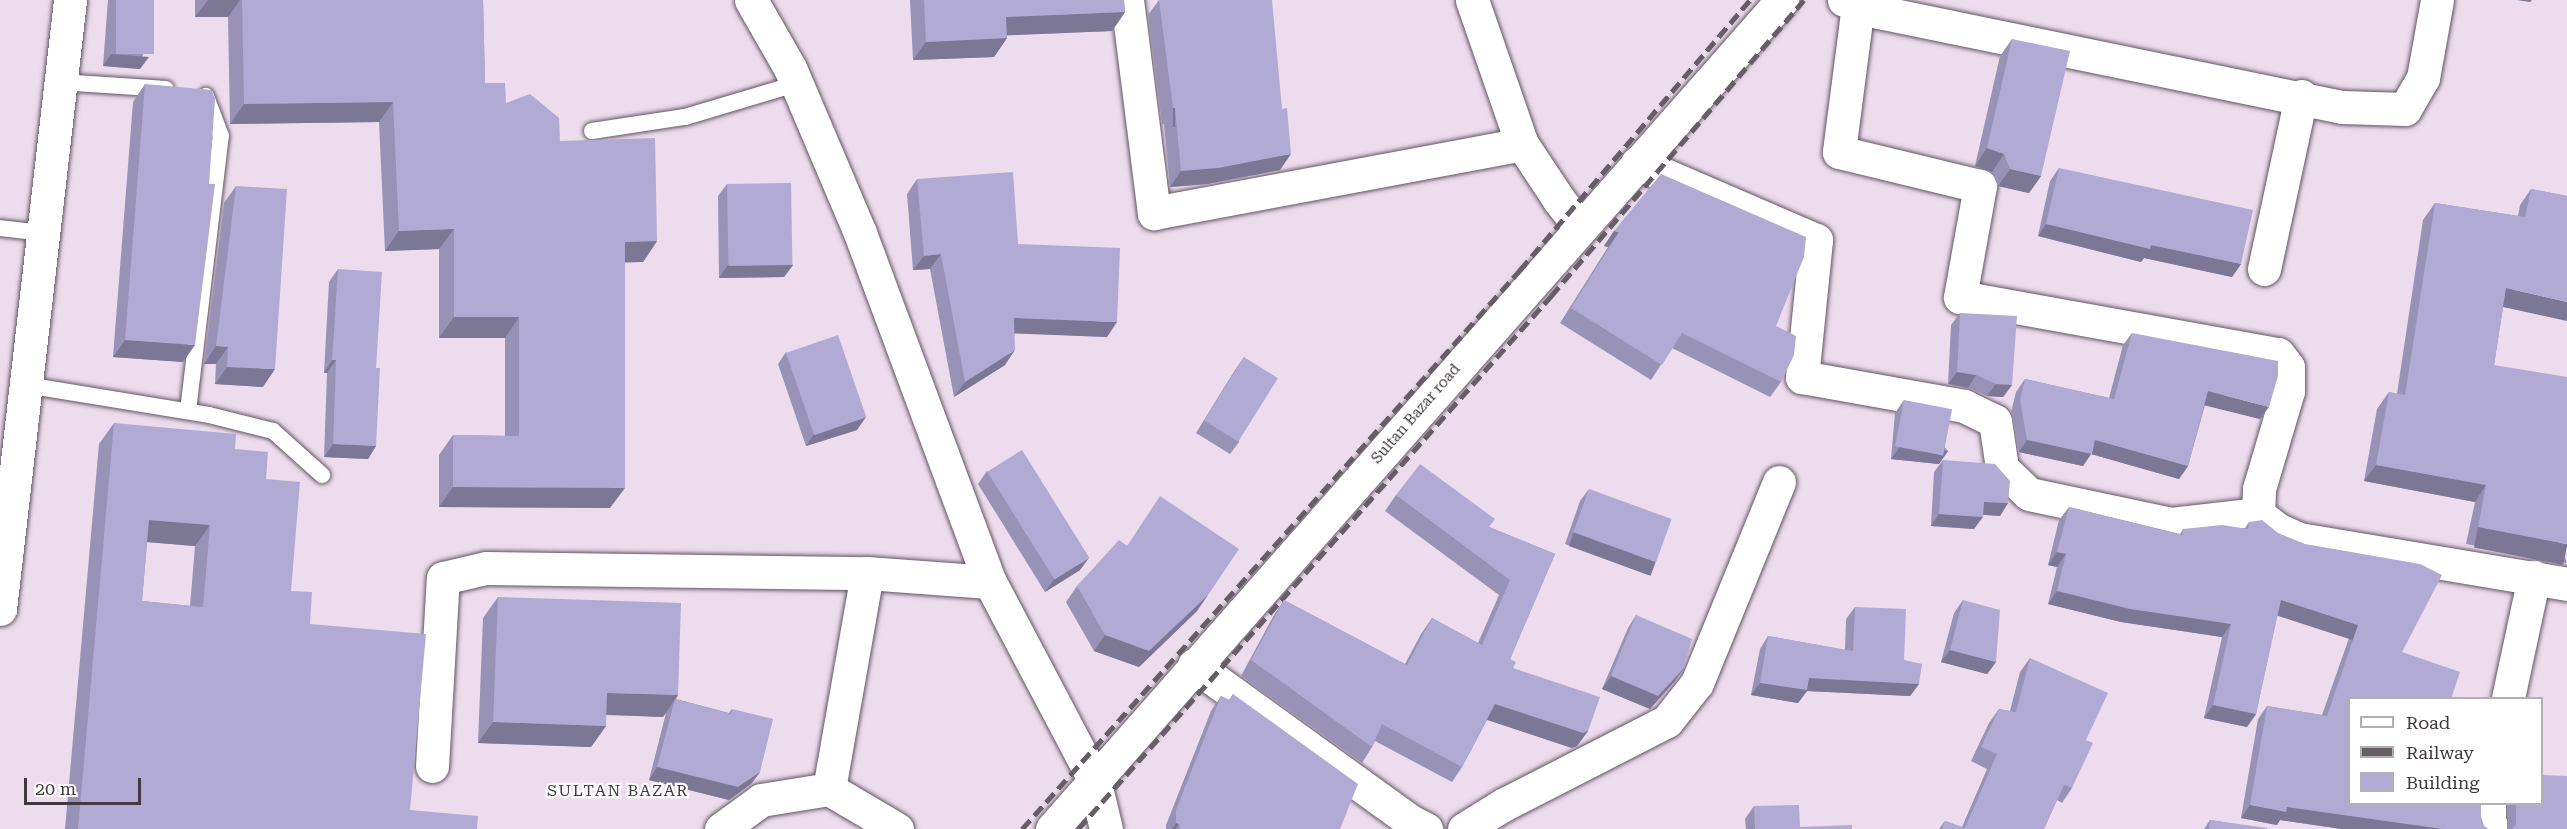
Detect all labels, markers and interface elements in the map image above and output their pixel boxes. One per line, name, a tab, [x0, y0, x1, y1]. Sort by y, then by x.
street label: Sultan Bazar road	[1368, 360, 1464, 468]
legend	[2348, 697, 2543, 805]
text: Road	[2406, 712, 2450, 733]
text: Railway	[2406, 742, 2474, 763]
scale bar	[27, 766, 144, 804]
text: Building	[2406, 772, 2480, 793]
text: 20 m	[35, 778, 76, 799]
district label: SULTAN BAZAR	[547, 781, 689, 801]

